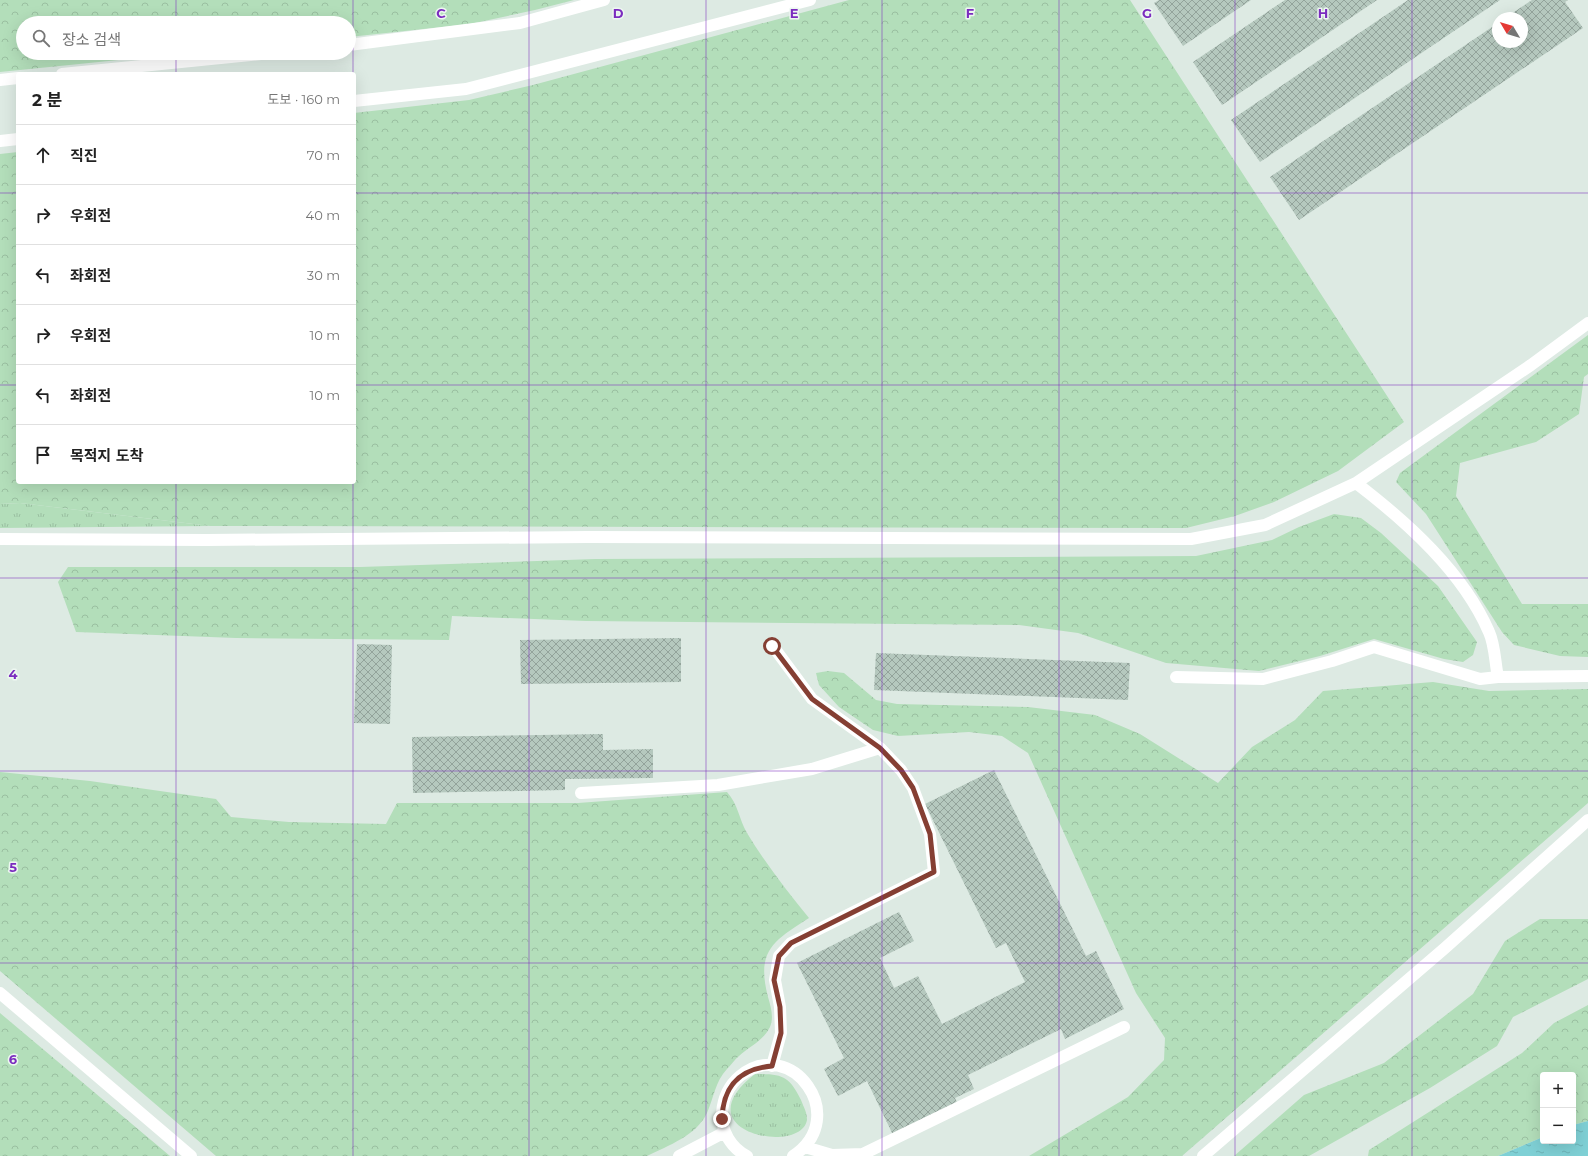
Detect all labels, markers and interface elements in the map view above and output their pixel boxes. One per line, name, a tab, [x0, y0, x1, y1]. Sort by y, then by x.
text: C	[436, 5, 446, 21]
text: D	[613, 5, 624, 21]
text: E	[790, 5, 799, 21]
text: F	[966, 5, 974, 21]
text: G	[1142, 5, 1152, 21]
text: H	[1318, 5, 1328, 21]
north arrow	[1492, 12, 1528, 48]
search box	[16, 16, 356, 60]
icon: search	[30, 27, 52, 49]
text: 장소 검색	[62, 30, 121, 49]
text: 2 분	[32, 90, 62, 110]
text: 도보 · 160 m	[268, 91, 340, 107]
icon: ahead	[32, 144, 54, 166]
text: 직진	[70, 146, 98, 165]
text: 70 m	[307, 147, 340, 163]
icon: right	[32, 204, 54, 226]
text: 우회전	[70, 206, 111, 225]
text: 40 m	[306, 207, 340, 223]
icon: left	[32, 264, 54, 286]
text: 좌회전	[70, 266, 111, 285]
text: 30 m	[307, 267, 340, 283]
icon: right	[32, 324, 54, 346]
text: 우회전	[70, 326, 111, 345]
text: 10 m	[310, 327, 340, 343]
icon: left	[32, 384, 54, 406]
text: 좌회전	[70, 386, 111, 405]
text: 10 m	[310, 387, 340, 403]
icon: arrive	[32, 444, 54, 466]
text: 목적지 도착	[70, 446, 143, 465]
route start	[763, 637, 781, 655]
text: 4	[9, 666, 18, 682]
text: 5	[9, 859, 17, 875]
text: 6	[9, 1051, 18, 1067]
map controls	[1540, 1072, 1576, 1144]
button: +	[1540, 1072, 1576, 1108]
button: −	[1540, 1108, 1576, 1144]
route end	[713, 1110, 731, 1128]

